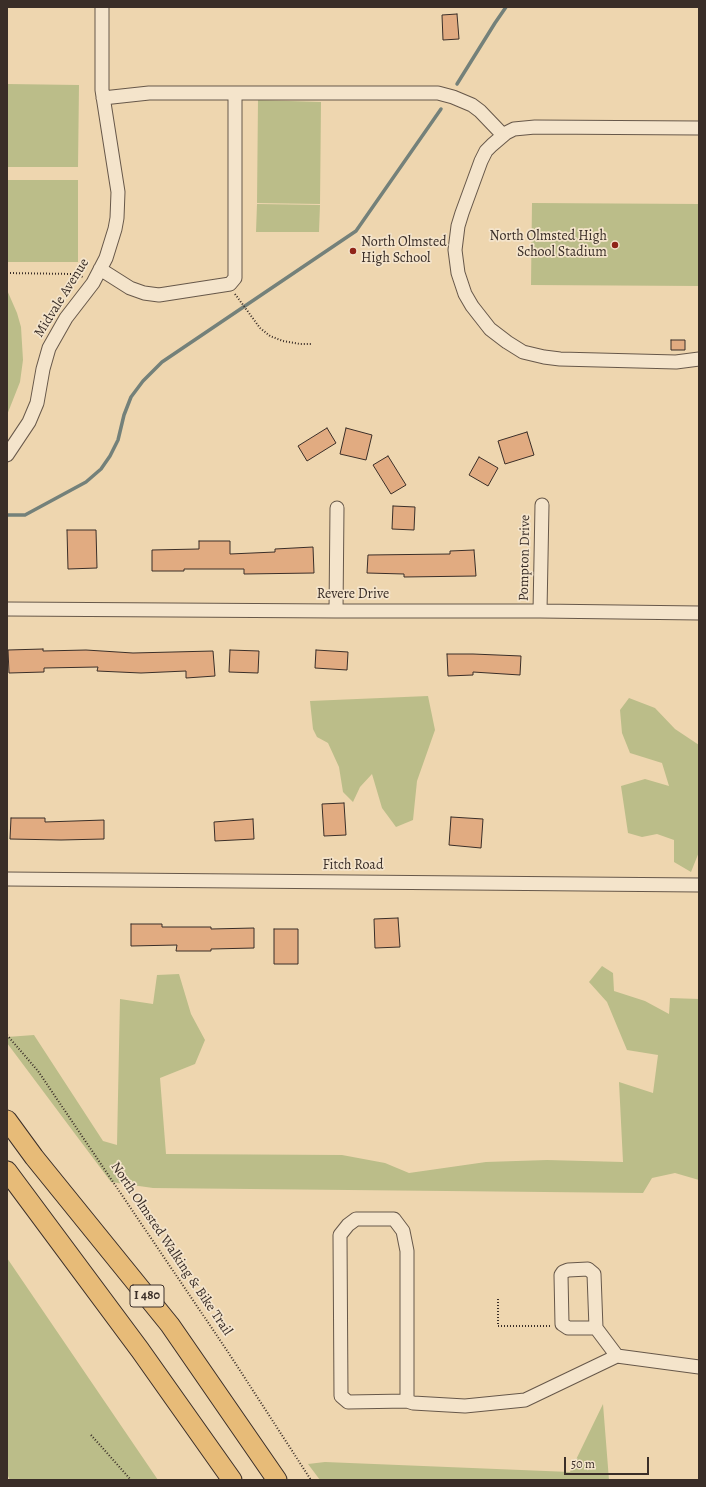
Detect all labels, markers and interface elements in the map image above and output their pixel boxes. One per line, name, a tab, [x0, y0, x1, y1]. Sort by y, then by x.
place label: North Olmsted High School Stadium	[490, 229, 607, 262]
place label: North Olmsted High School	[361, 235, 447, 268]
marker: North Olmsted High School Stadium	[610, 240, 620, 250]
marker: North Olmsted High School	[348, 246, 358, 256]
street label: Midvale Avenue	[31, 255, 93, 341]
street label: Pompton Drive	[516, 515, 534, 601]
street label: Revere Drive	[317, 587, 389, 603]
street label: Fitch Road	[323, 858, 383, 874]
street label: North Olmsted Walking & Bike Trail	[107, 1159, 235, 1339]
road number: I 480	[130, 1285, 164, 1307]
scale bar	[566, 1449, 651, 1475]
text: 50 m	[571, 1456, 595, 1472]

